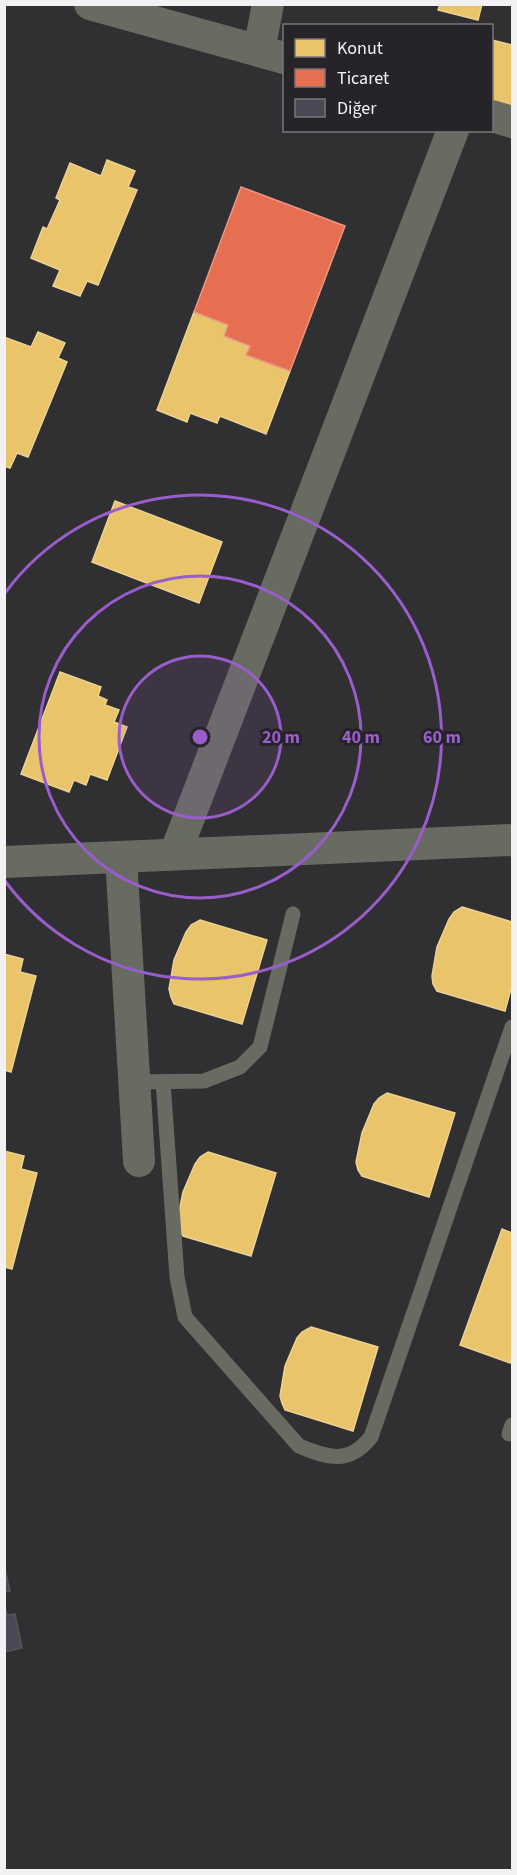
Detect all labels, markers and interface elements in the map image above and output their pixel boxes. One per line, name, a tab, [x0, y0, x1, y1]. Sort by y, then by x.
legend	[283, 24, 493, 132]
text: Konut	[337, 36, 383, 61]
text: Ticaret	[337, 66, 389, 91]
text: Diğer	[337, 96, 377, 121]
text: 20 m	[262, 725, 300, 750]
text: 40 m	[342, 725, 380, 750]
text: 60 m	[423, 725, 461, 750]
centre of rings	[190, 727, 210, 747]

